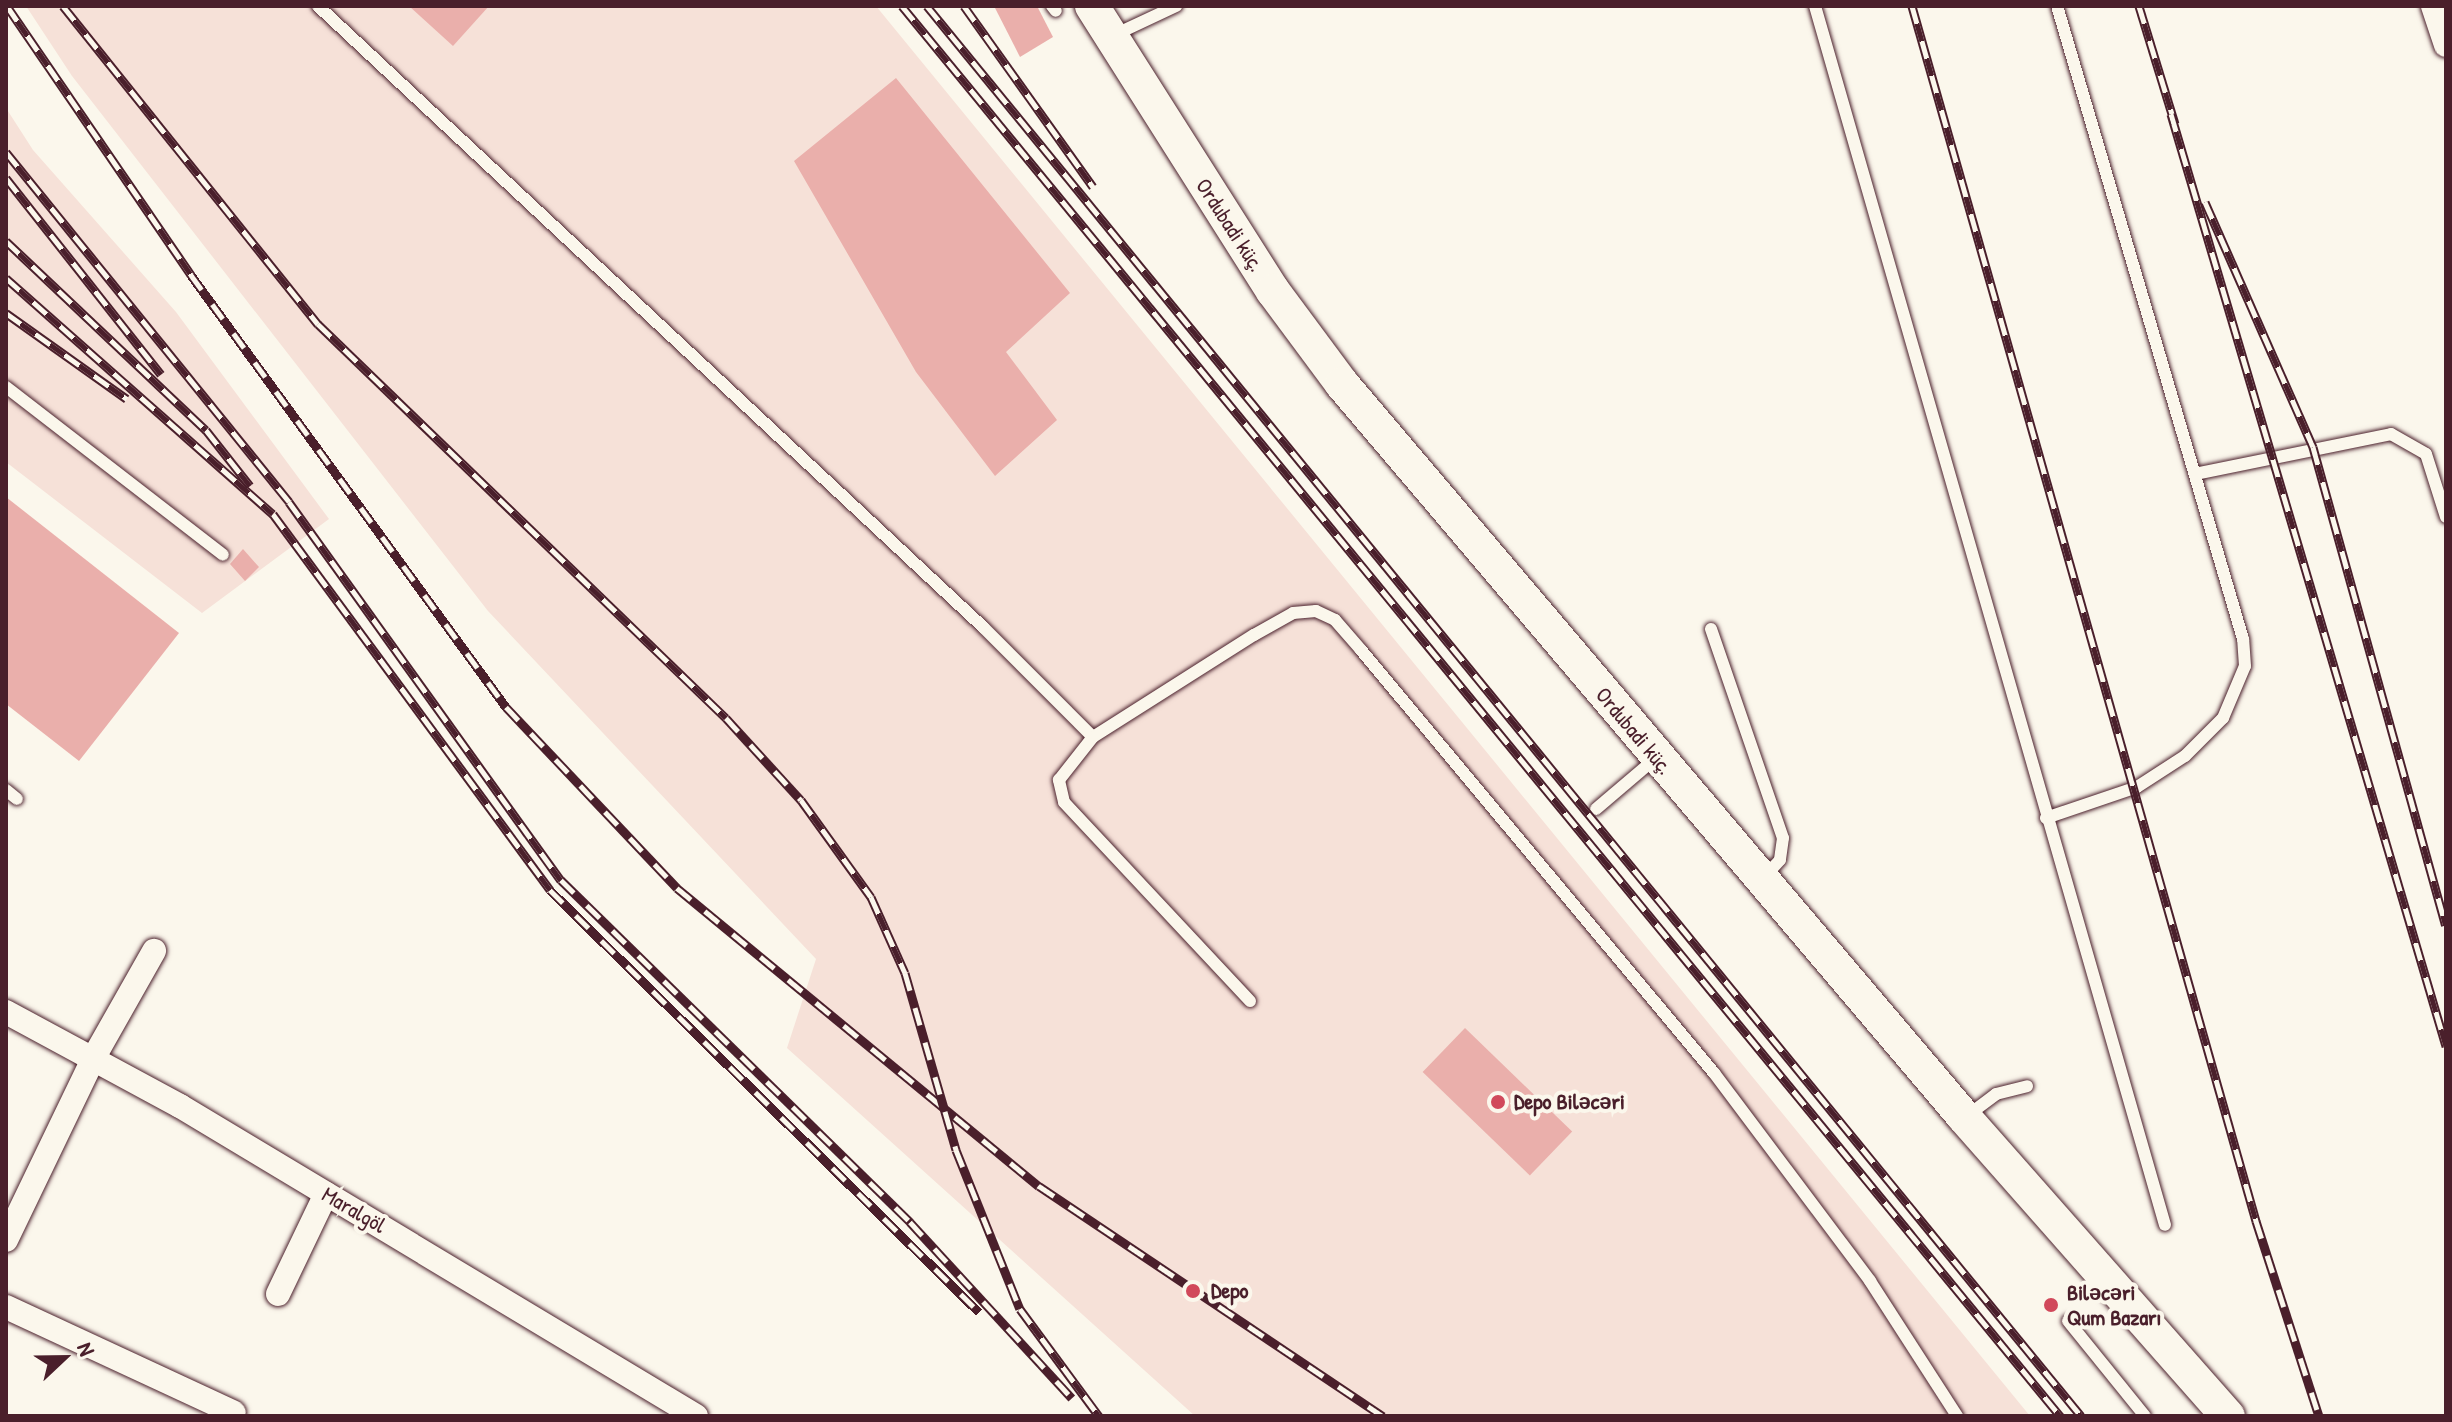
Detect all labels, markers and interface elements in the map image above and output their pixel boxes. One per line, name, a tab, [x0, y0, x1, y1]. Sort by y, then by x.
street label: Ordubadi küç.	[1190, 174, 1270, 276]
street label: Ordubadi küç.	[1590, 682, 1678, 780]
place label: Depo Biləcəri	[1514, 1089, 1625, 1115]
marker: Depo Biləcəri	[1489, 1093, 1507, 1111]
street label: Maralgöl	[317, 1181, 391, 1239]
place label: Depo	[1211, 1278, 1248, 1304]
place label: Biləcəri Qum Bazarı	[2067, 1279, 2161, 1330]
marker: Depo	[1182, 1280, 1204, 1302]
marker: Biləcəri Qum Bazarı	[2042, 1296, 2060, 1314]
north arrow	[24, 1318, 104, 1398]
text: N	[70, 1338, 102, 1360]

